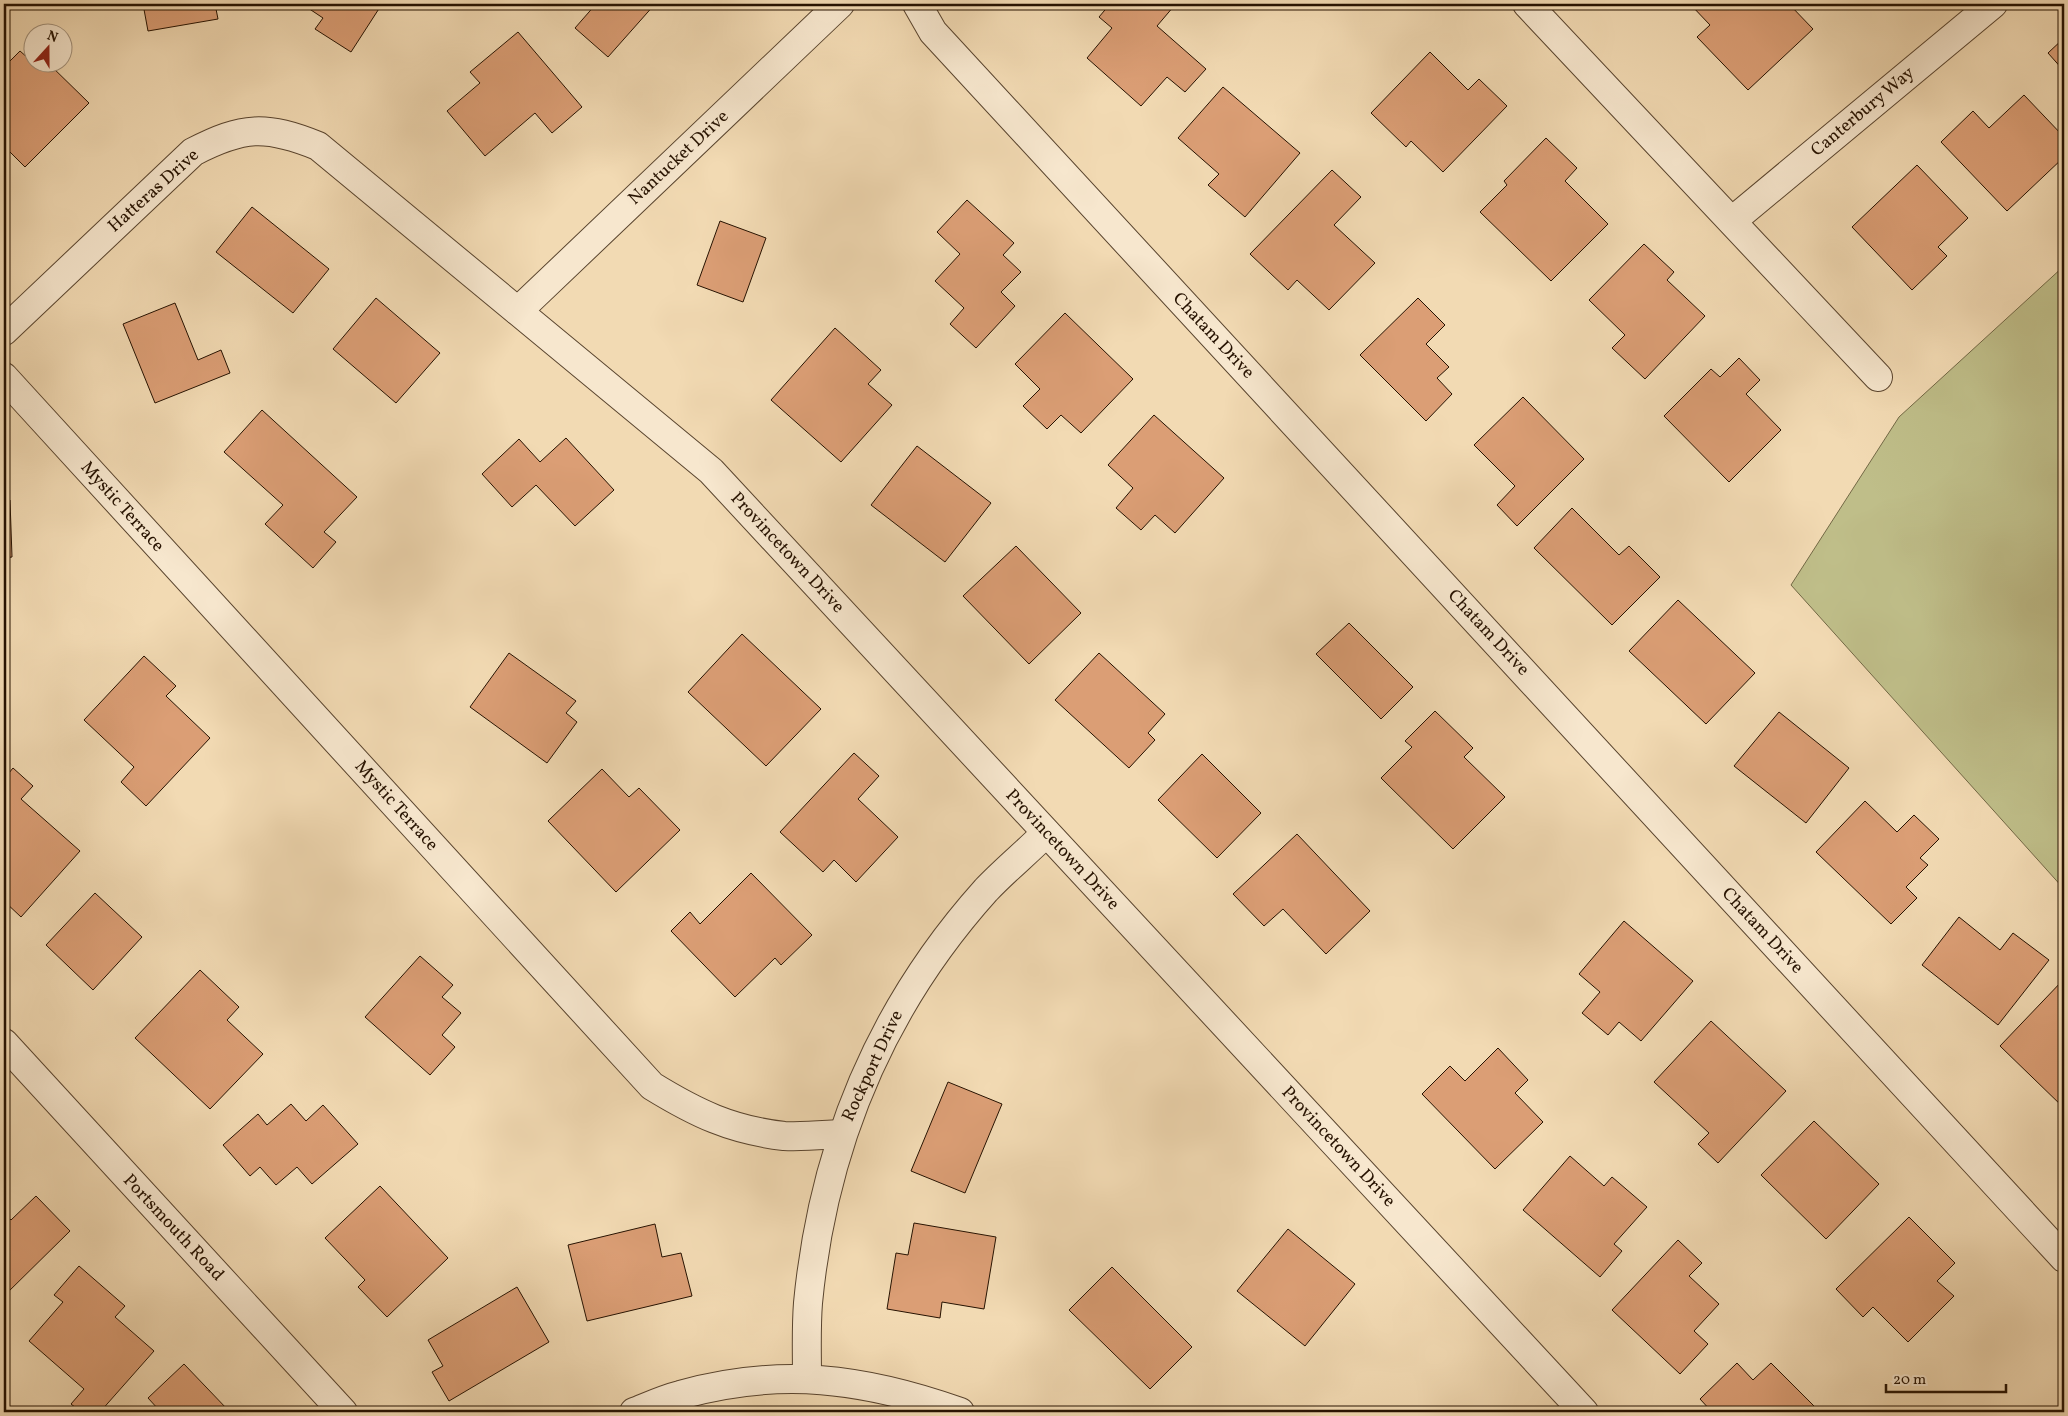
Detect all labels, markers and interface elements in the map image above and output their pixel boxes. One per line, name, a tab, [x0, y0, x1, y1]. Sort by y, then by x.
north arrow	[22, 22, 72, 72]
text: N	[44, 27, 60, 48]
street label: Canterbury Way	[1806, 61, 1920, 163]
street label: Nantucket Drive	[623, 105, 735, 211]
street label: Hatteras Drive	[103, 143, 205, 239]
street label: Chatam Drive	[1166, 287, 1260, 385]
street label: Mystic Terrace	[74, 456, 170, 558]
street label: Provincetown Drive	[724, 487, 850, 619]
street label: Chatam Drive	[1441, 584, 1535, 682]
street label: Mystic Terrace	[348, 755, 444, 857]
street label: Provincetown Drive	[999, 784, 1125, 916]
street label: Chatam Drive	[1715, 882, 1809, 980]
street label: Rockport Drive	[836, 1006, 910, 1126]
street label: Provincetown Drive	[1275, 1081, 1401, 1213]
street label: Portsmouth Road	[117, 1169, 229, 1287]
scale bar	[1886, 1361, 2006, 1393]
text: 20 m	[1893, 1370, 1926, 1391]

